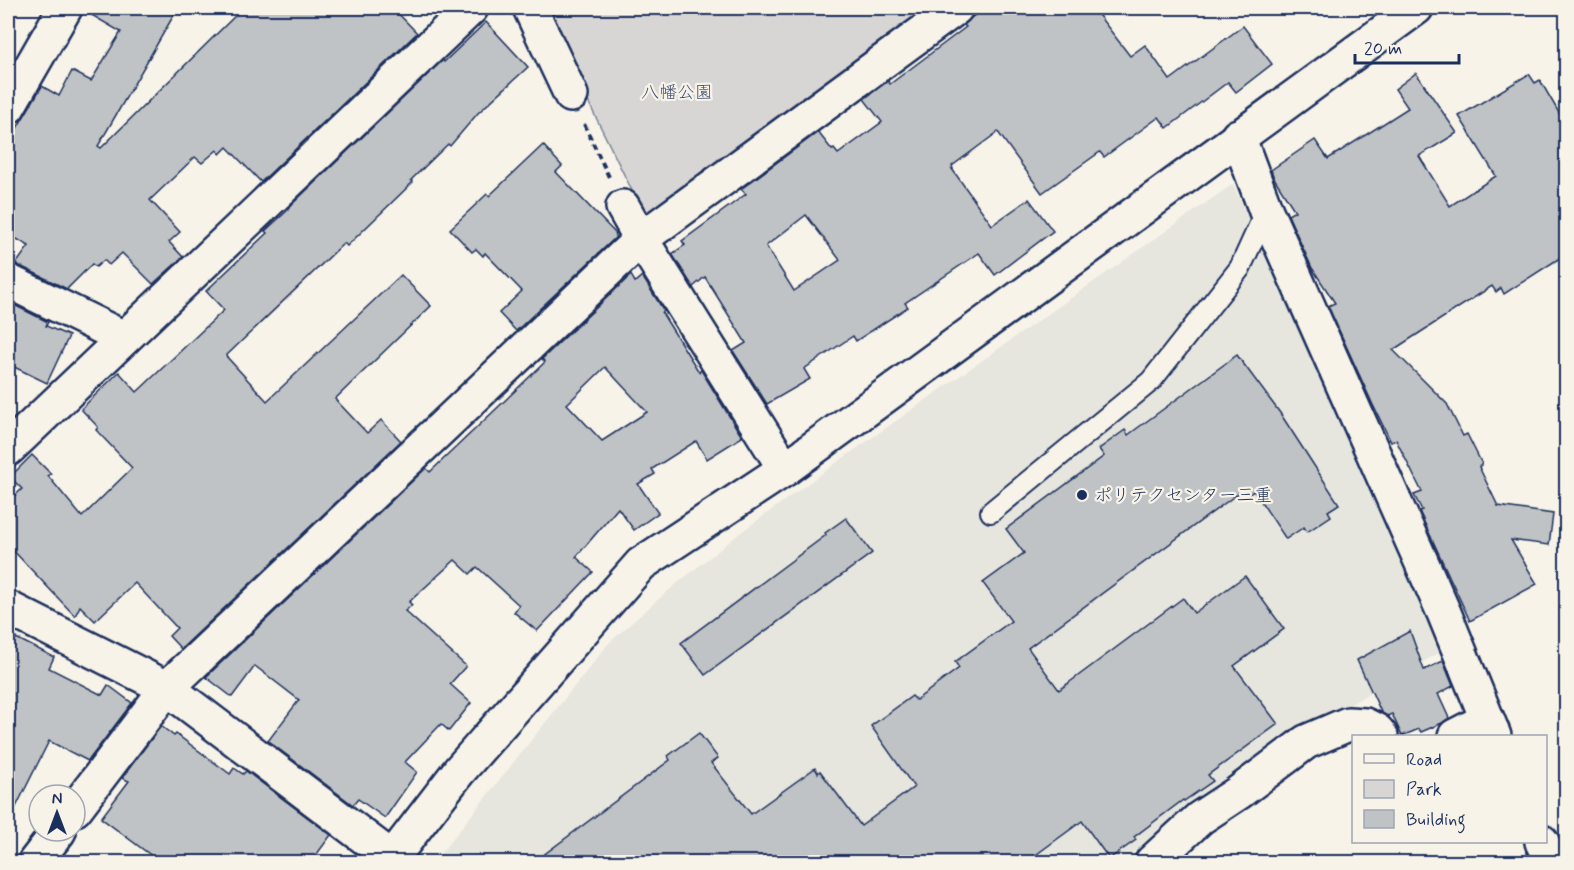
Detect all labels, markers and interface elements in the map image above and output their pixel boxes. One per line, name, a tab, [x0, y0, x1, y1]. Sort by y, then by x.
scale bar	[1355, 27, 1458, 65]
text: 20 m	[1364, 37, 1402, 61]
park label: 八幡公園	[641, 81, 713, 105]
place label: ポリテクセンター三重	[1094, 484, 1273, 508]
marker: ポリテクセンター三重	[1075, 488, 1089, 502]
legend	[1352, 735, 1547, 843]
text: Road	[1406, 748, 1442, 772]
text: Park	[1406, 778, 1442, 802]
north arrow	[27, 783, 87, 843]
text: N	[52, 789, 62, 810]
text: Building	[1406, 808, 1466, 834]

